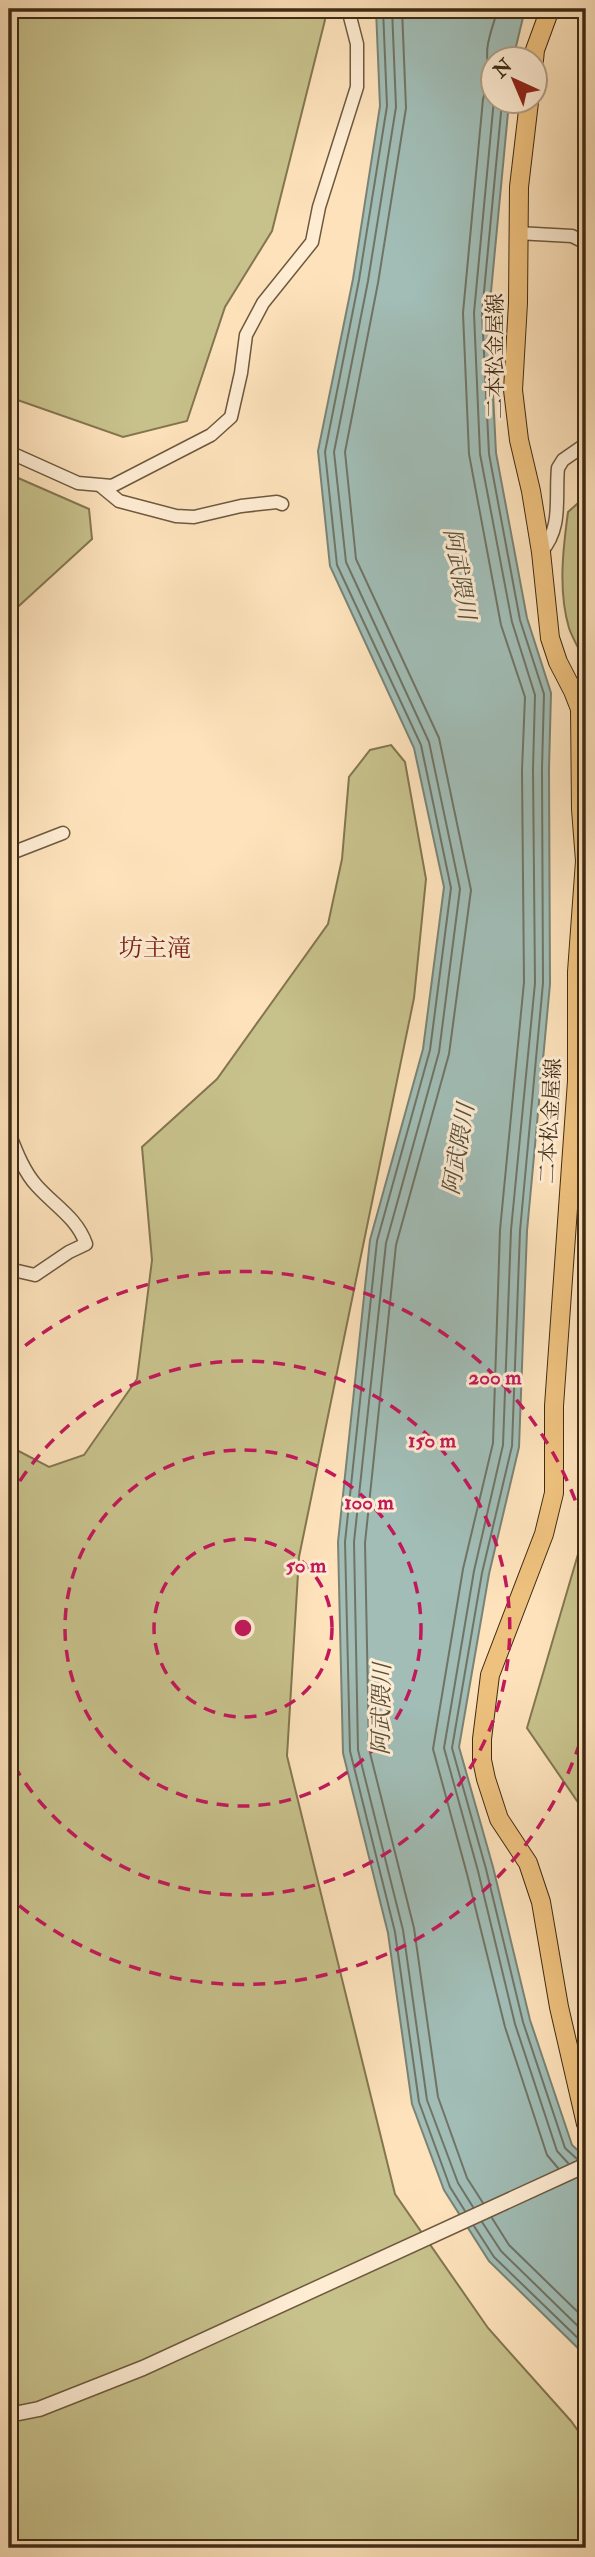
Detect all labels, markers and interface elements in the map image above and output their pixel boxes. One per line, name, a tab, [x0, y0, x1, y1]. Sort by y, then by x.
north arrow	[480, 46, 550, 116]
text: N	[488, 53, 518, 84]
street label: 二本松金屋線	[482, 293, 509, 419]
water label: 阿武隈川	[437, 526, 482, 625]
district label: 坊主滝	[119, 933, 191, 964]
street label: 二本松金屋線	[534, 1057, 567, 1185]
water label: 阿武隈川	[436, 1098, 481, 1197]
text: 200 m	[469, 1364, 522, 1391]
text: 150 m	[408, 1427, 457, 1454]
text: 100 m	[344, 1489, 395, 1516]
text: 50 m	[286, 1552, 327, 1579]
centre of rings	[231, 1616, 255, 1640]
water label: 阿武隈川	[366, 1660, 397, 1755]

